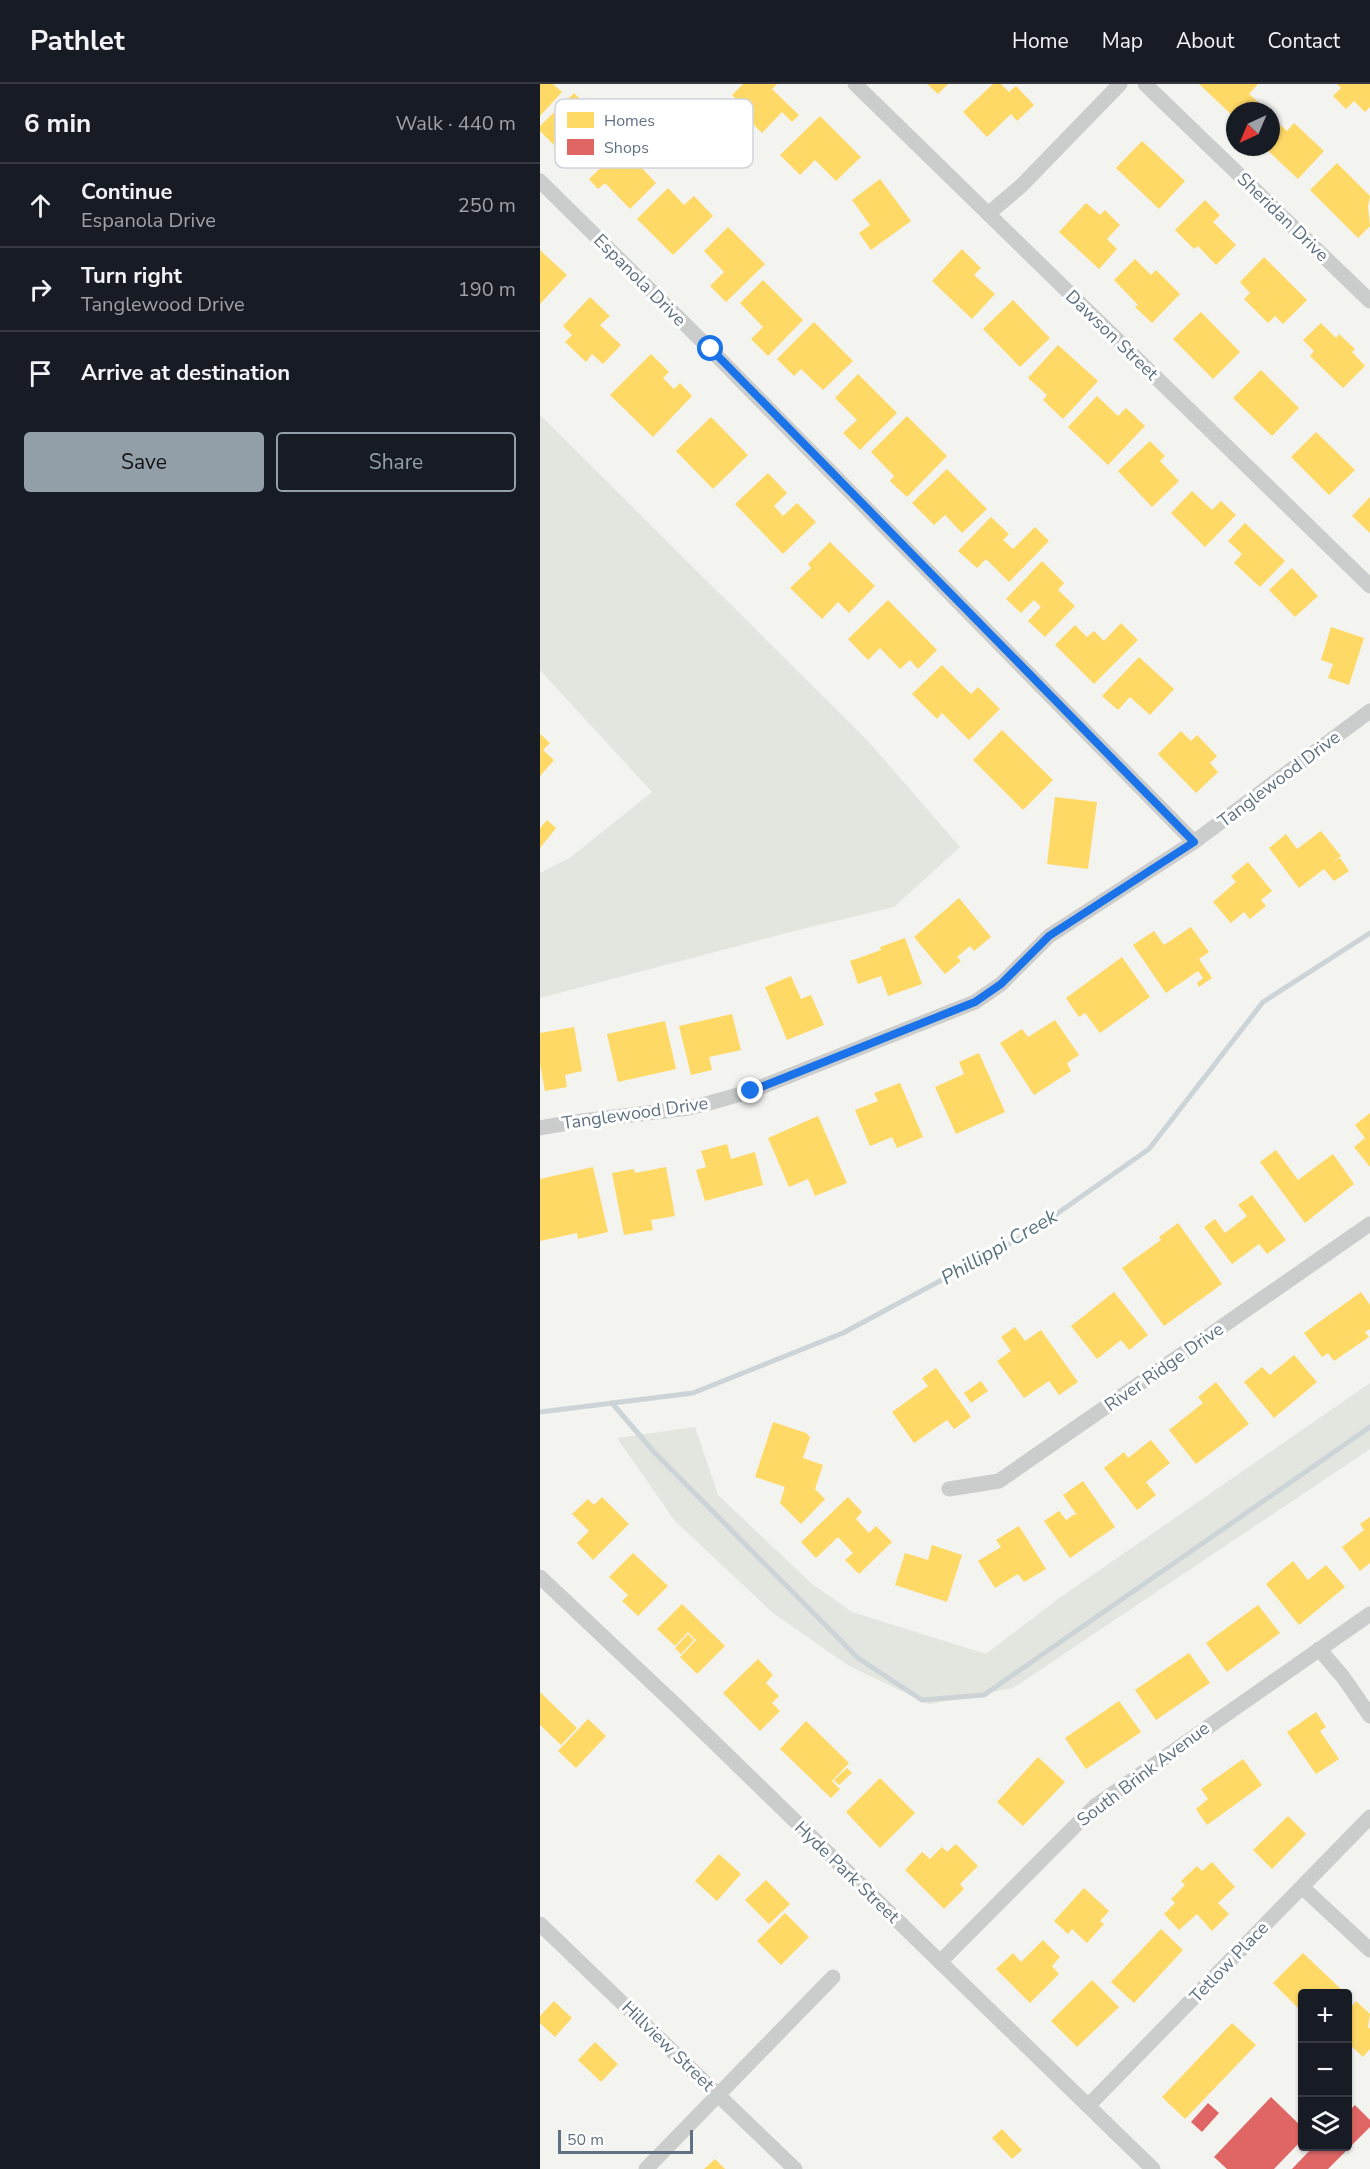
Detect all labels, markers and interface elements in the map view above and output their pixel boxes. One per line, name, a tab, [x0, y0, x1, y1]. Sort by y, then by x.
text: Pathlet	[30, 22, 125, 60]
text: Home	[1012, 27, 1069, 55]
text: Map	[1102, 27, 1143, 55]
text: About	[1176, 27, 1234, 55]
text: Contact	[1267, 27, 1340, 55]
legend	[555, 99, 753, 168]
north arrow	[1226, 102, 1280, 156]
text: 6 min	[24, 106, 91, 141]
text: Walk · 440 m	[396, 110, 516, 137]
text: Homes	[604, 110, 655, 132]
text: Shops	[604, 137, 649, 159]
street label: Sheridan Drive	[1232, 167, 1334, 267]
text: Continue	[81, 177, 172, 207]
icon: ahead	[24, 189, 57, 222]
text: 250 m	[458, 192, 516, 219]
text: Espanola Drive	[81, 207, 216, 234]
street label: Espanola Drive	[589, 229, 691, 331]
text: Turn right	[81, 261, 182, 291]
icon: right	[24, 273, 57, 306]
text: 190 m	[458, 276, 516, 303]
street label: Dawson Street	[1060, 285, 1164, 386]
text: Tanglewood Drive	[81, 291, 245, 318]
route start	[697, 335, 723, 361]
icon: arrive	[24, 357, 57, 390]
text: Arrive at destination	[81, 358, 290, 388]
button: Save	[24, 432, 264, 492]
button: Share	[276, 432, 516, 492]
street label: Tanglewood Drive	[1213, 725, 1345, 833]
route end	[737, 1077, 763, 1103]
street label: Tanglewood Drive	[560, 1091, 710, 1135]
water label: Phillippi Creek	[936, 1202, 1063, 1291]
street label: River Ridge Drive	[1100, 1317, 1228, 1417]
street label: South Brink Avenue	[1072, 1716, 1214, 1832]
street label: Hyde Park Street	[789, 1816, 905, 1929]
street label: Tetlow Place	[1184, 1916, 1274, 2008]
map controls	[1298, 1989, 1352, 2151]
button: +	[1298, 1989, 1352, 2043]
street label: Hillview Street	[616, 1996, 720, 2097]
button: −	[1298, 2043, 1352, 2097]
button: layers	[1298, 2097, 1352, 2151]
scale bar	[558, 2127, 693, 2154]
text: 50 m	[567, 2129, 604, 2151]

